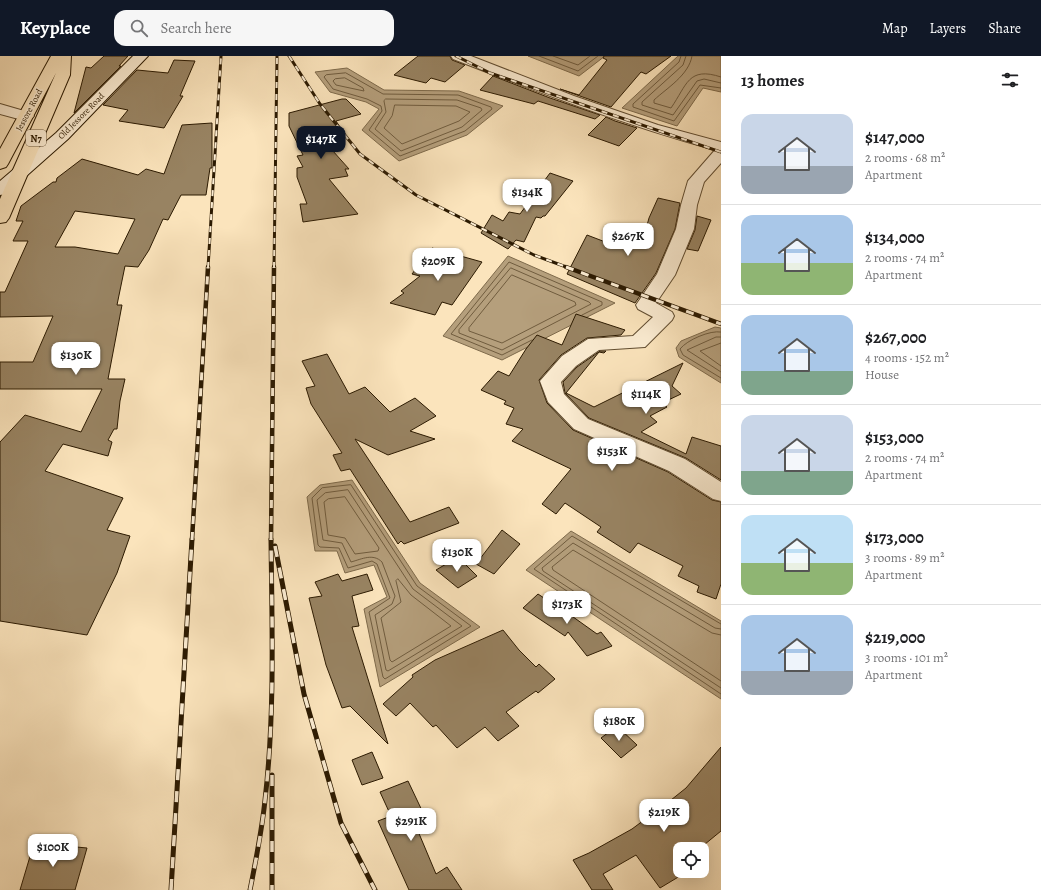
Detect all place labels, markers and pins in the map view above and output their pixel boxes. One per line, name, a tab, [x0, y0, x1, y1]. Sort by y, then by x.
pin: $147K	[293, 126, 349, 160]
pin: $134K	[499, 179, 555, 213]
pin: $267K	[600, 223, 656, 257]
pin: $209K	[410, 248, 466, 282]
pin: $130K	[48, 342, 104, 376]
pin: $114K	[618, 381, 674, 415]
pin: $153K	[584, 438, 640, 472]
pin: $130K	[429, 539, 485, 573]
pin: $173K	[539, 591, 595, 625]
pin: $180K	[591, 708, 647, 742]
pin: $219K	[636, 799, 692, 833]
pin: $291K	[383, 808, 439, 842]
pin: $100K	[25, 834, 81, 868]

